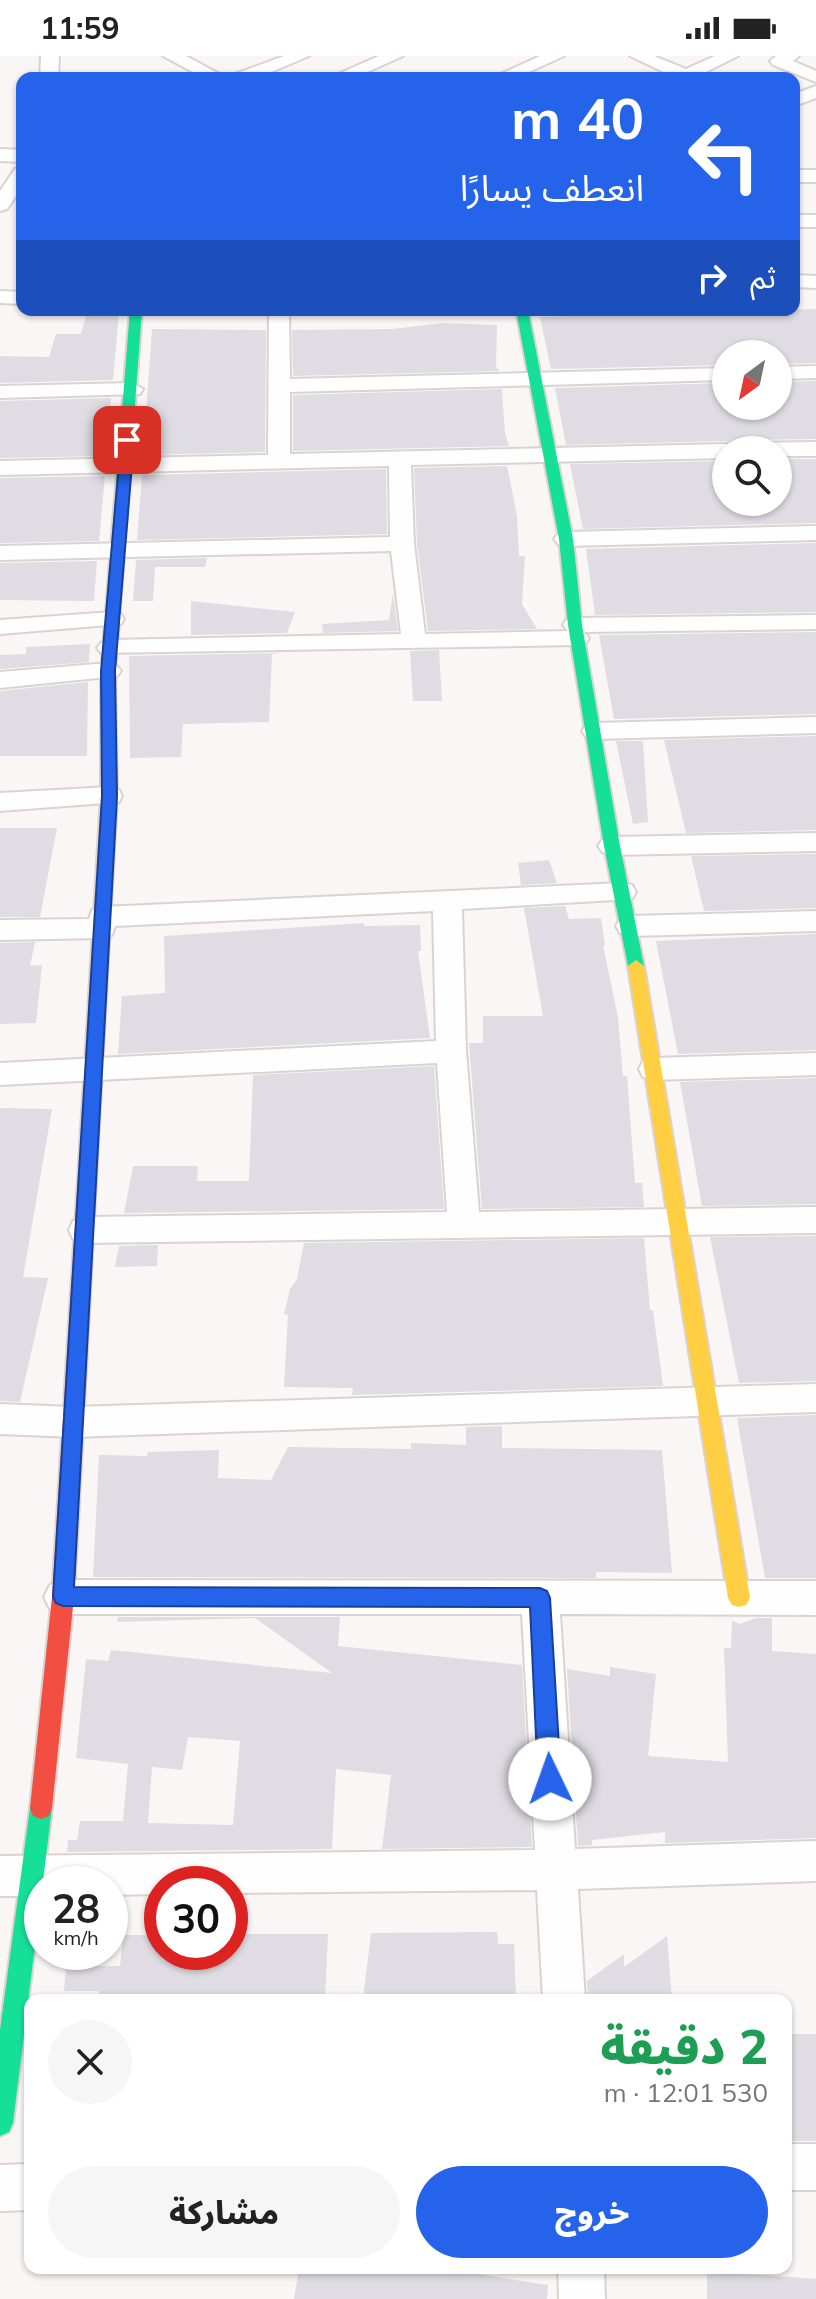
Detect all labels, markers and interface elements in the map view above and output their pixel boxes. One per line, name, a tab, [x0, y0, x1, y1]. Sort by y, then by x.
text: 11:59	[40, 9, 119, 47]
text: 40 m	[511, 83, 644, 153]
icon: left	[672, 104, 776, 208]
text: انعطف يسارًا	[460, 165, 644, 210]
icon: right	[690, 256, 734, 300]
text: ثم	[750, 258, 776, 296]
north arrow	[712, 340, 792, 420]
map controls	[712, 340, 792, 516]
pin	[93, 406, 161, 474]
icon: arrive	[105, 418, 149, 462]
button: search	[712, 436, 792, 516]
position arrow	[508, 1737, 592, 1821]
speed limit sign: 30	[144, 1866, 248, 1970]
text: 28	[52, 1883, 100, 1933]
text: km/h	[53, 1925, 99, 1950]
text: 2 دقيقة	[600, 2016, 768, 2076]
button: close	[48, 2020, 132, 2104]
text: 530 m · 12:01	[604, 2076, 768, 2109]
button: مشاركة	[48, 2166, 400, 2258]
button: خروج	[416, 2166, 768, 2258]

